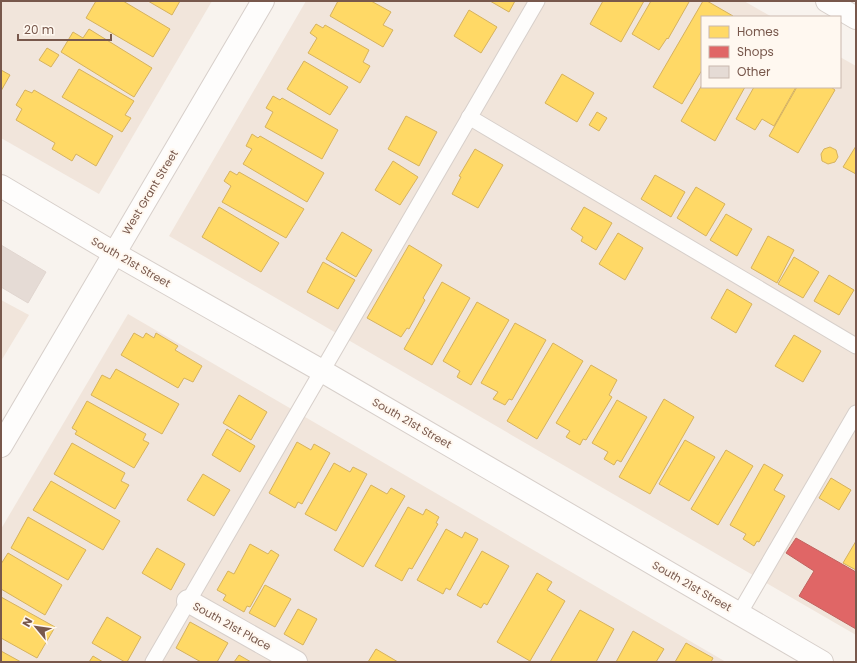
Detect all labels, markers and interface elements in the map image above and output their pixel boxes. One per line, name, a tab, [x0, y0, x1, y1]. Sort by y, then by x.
scale bar	[18, 16, 111, 42]
legend	[701, 16, 841, 88]
text: 20 m	[24, 21, 54, 38]
text: Homes	[737, 23, 779, 40]
text: Shops	[737, 43, 774, 60]
text: Other	[737, 63, 771, 80]
street label: West Grant Street	[118, 147, 182, 237]
street label: South 21st Street	[88, 233, 174, 291]
street label: South 21st Street	[369, 394, 455, 452]
street label: South 21st Street	[649, 557, 735, 615]
street label: South 21st Place	[190, 598, 274, 654]
north arrow	[16, 607, 56, 647]
text: N	[18, 615, 36, 630]

